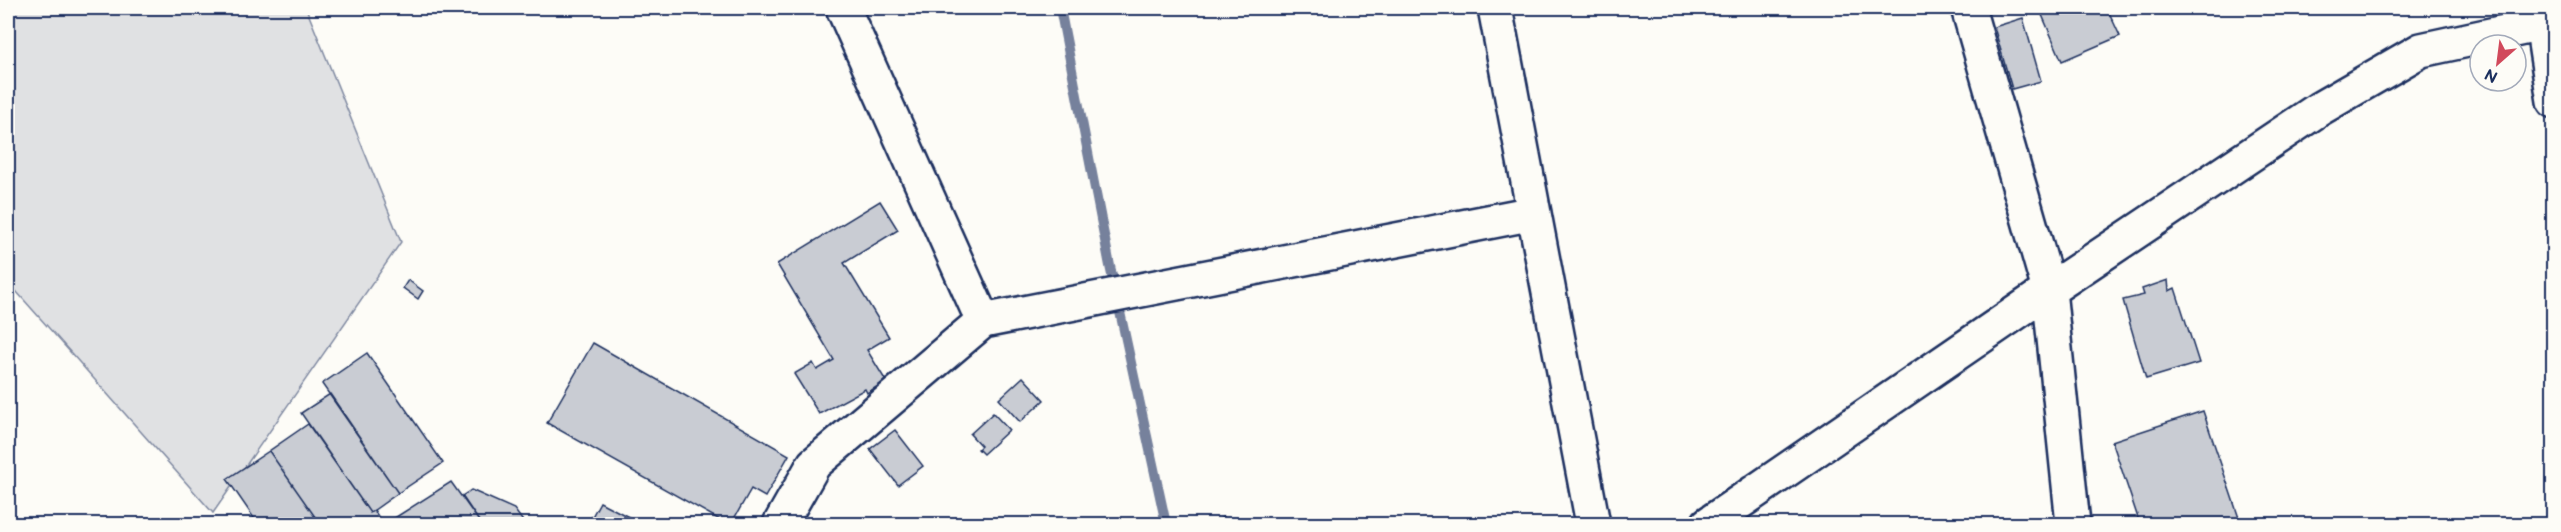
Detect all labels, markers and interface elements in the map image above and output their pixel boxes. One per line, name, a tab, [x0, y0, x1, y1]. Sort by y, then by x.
north arrow	[2468, 33, 2528, 93]
text: N	[2482, 64, 2501, 86]

